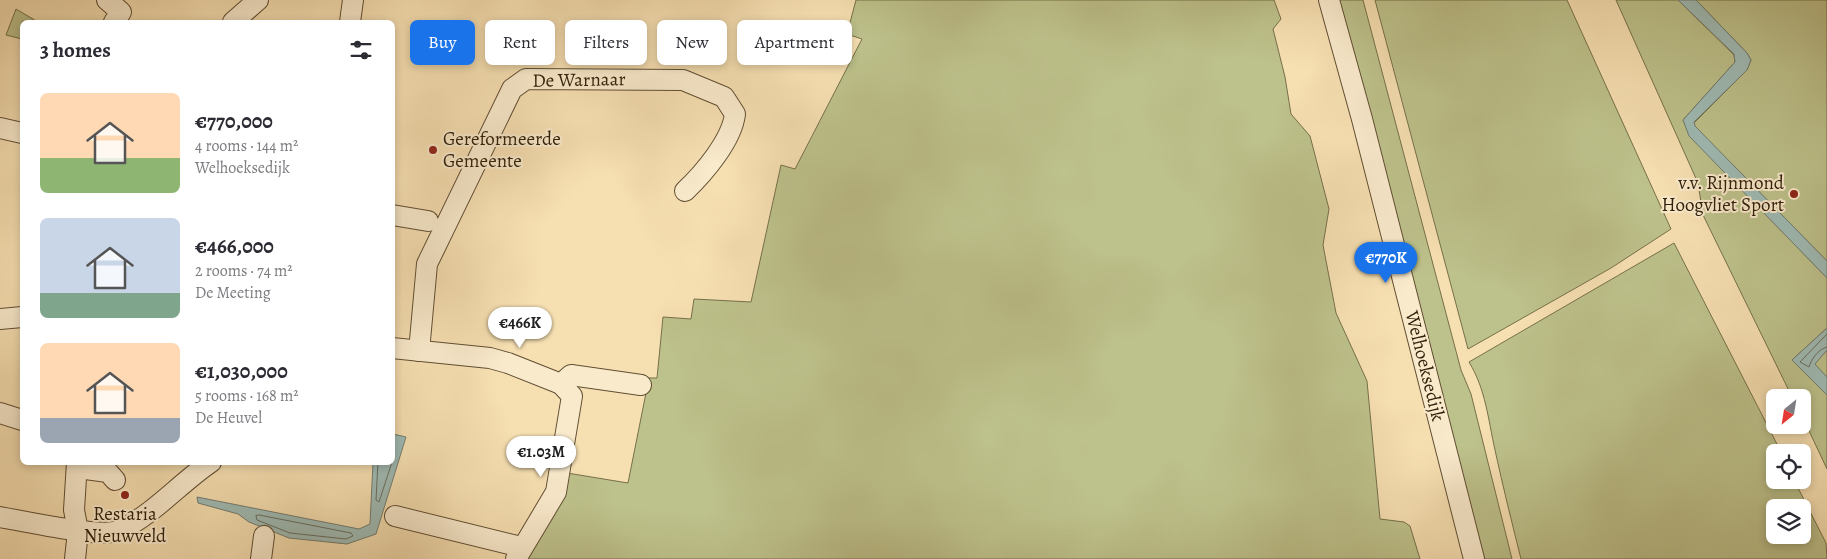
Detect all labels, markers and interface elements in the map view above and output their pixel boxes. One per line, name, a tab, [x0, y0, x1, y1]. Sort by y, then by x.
chip: Buy	[410, 20, 475, 65]
chip: Rent	[485, 20, 555, 65]
chip: Filters	[565, 20, 647, 65]
chip: New	[657, 20, 727, 65]
chip: Apartment	[737, 20, 852, 65]
text: 3 homes	[40, 36, 111, 64]
icon: filters	[347, 36, 375, 64]
street label: De Warnaar	[532, 66, 626, 94]
text: €770,000	[195, 107, 273, 135]
icon: home	[80, 113, 140, 173]
place label: Gereformeerde Gemeente	[443, 126, 561, 174]
text: 4 rooms · 144 m²	[195, 135, 298, 157]
marker: Gereformeerde Gemeente	[427, 144, 439, 156]
text: Welhoeksedijk	[195, 157, 290, 179]
place label: v.v. Rijnmond Hoogvliet Sport	[1662, 170, 1785, 218]
marker: v.v. Rijnmond Hoogvliet Sport	[1788, 188, 1800, 200]
text: €466,000	[195, 232, 274, 260]
icon: home	[80, 238, 140, 298]
pin: €770K	[1351, 242, 1421, 284]
text: €770K	[1365, 247, 1407, 269]
text: 2 rooms · 74 m²	[195, 260, 293, 282]
text: De Meeting	[195, 282, 271, 304]
pin: €466K	[485, 306, 555, 349]
street label: Welhoeksedijk	[1398, 307, 1451, 424]
text: €466K	[499, 312, 541, 334]
text: €1,030,000	[195, 357, 288, 385]
icon: home	[80, 363, 140, 423]
text: 5 rooms · 168 m²	[195, 385, 299, 407]
north arrow	[1766, 389, 1811, 434]
map controls	[1766, 389, 1811, 544]
text: De Heuvel	[195, 407, 262, 429]
pin: €1.03M	[500, 436, 582, 478]
text: €1.03M	[517, 441, 565, 463]
button: locate	[1766, 444, 1811, 489]
marker: Restaria Nieuwveld	[119, 489, 131, 501]
button: layers	[1766, 499, 1811, 544]
place label: Restaria Nieuwveld	[84, 501, 167, 549]

